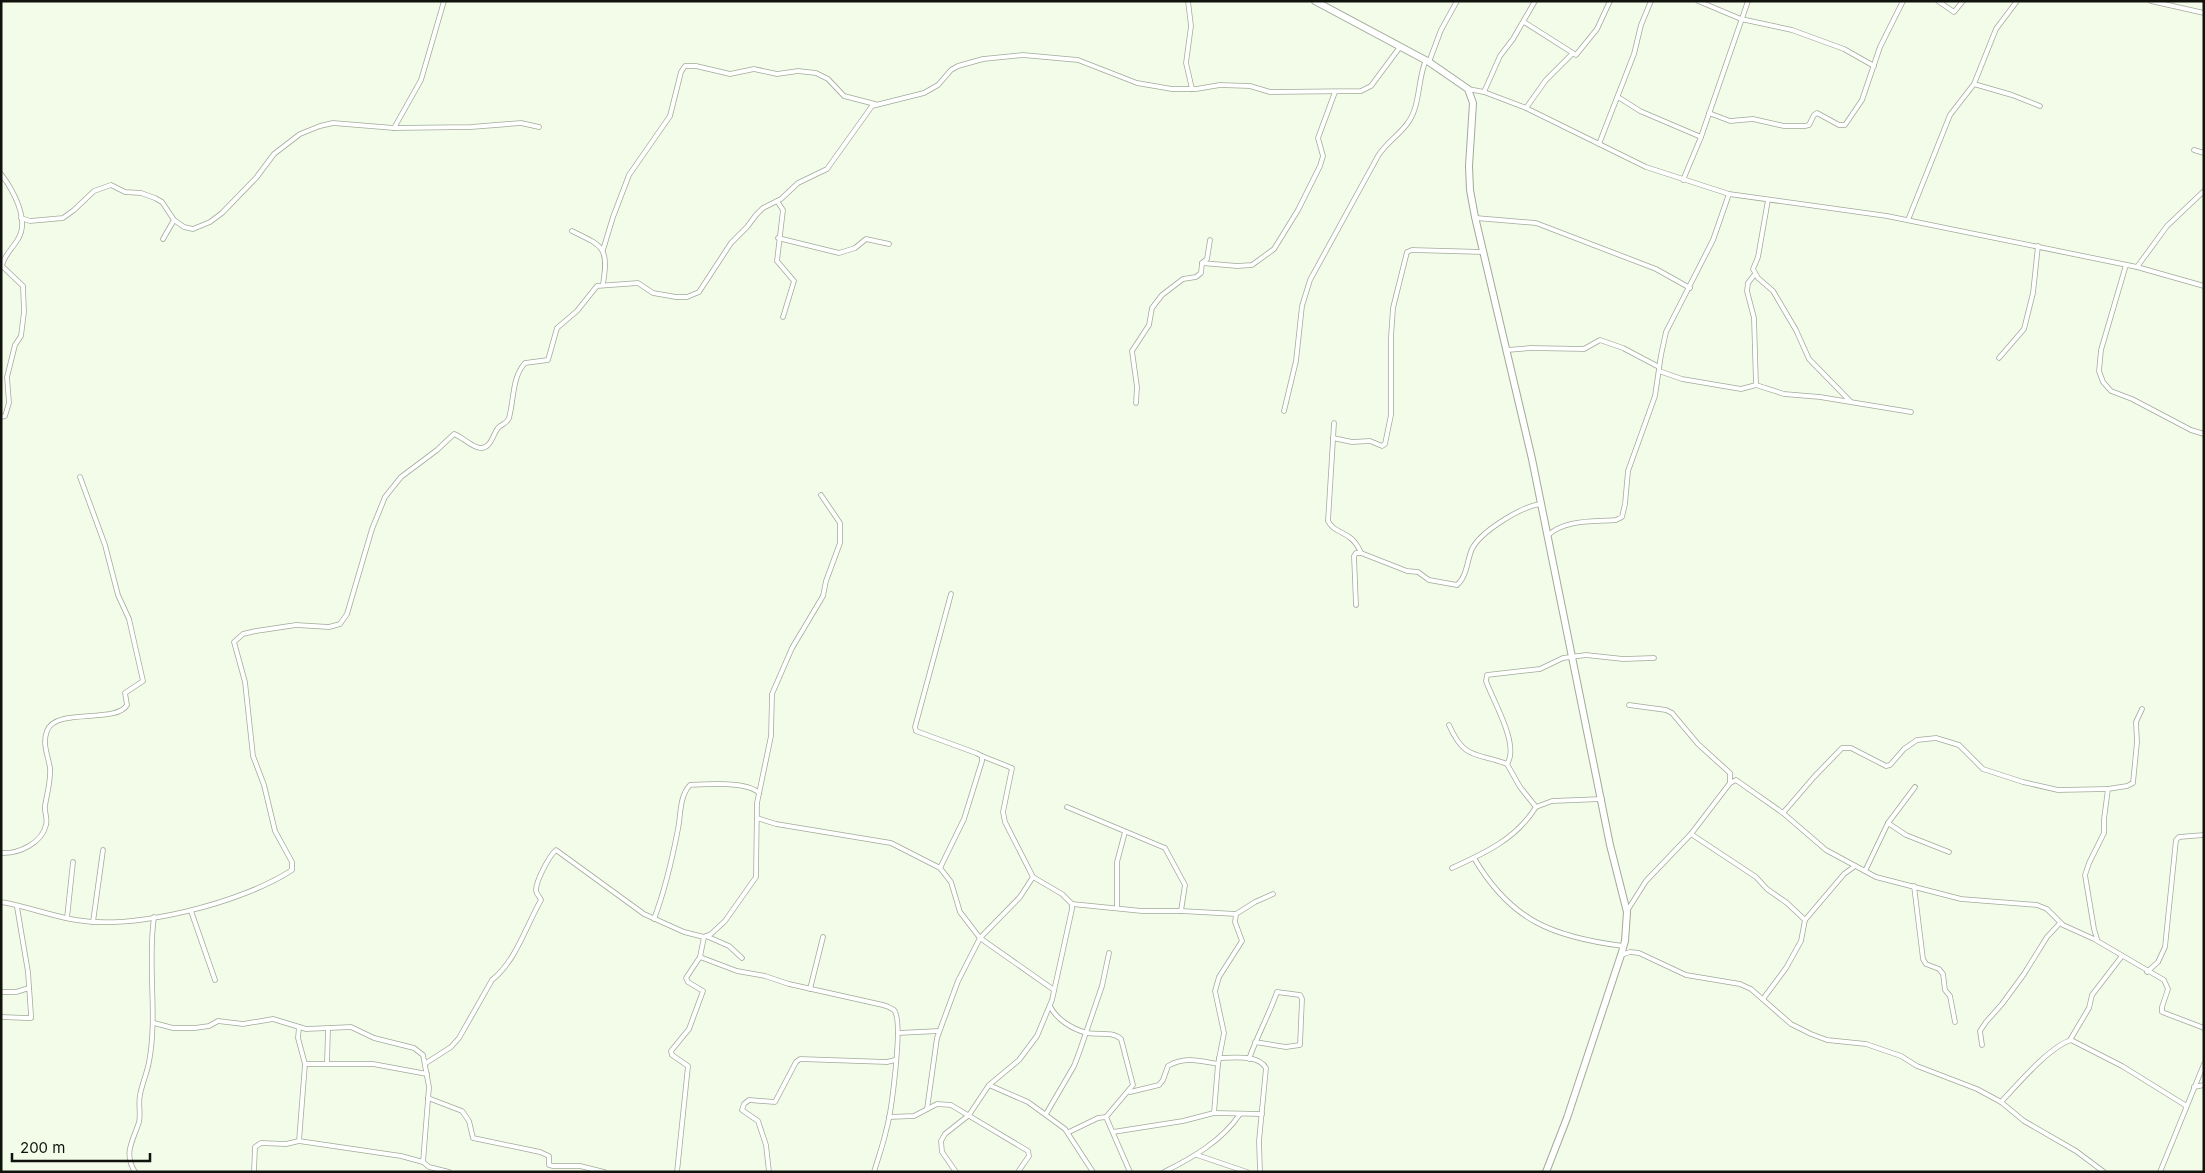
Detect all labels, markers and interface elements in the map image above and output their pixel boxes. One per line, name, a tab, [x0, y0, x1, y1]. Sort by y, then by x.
scale bar	[12, 1130, 150, 1162]
text: 200 m	[20, 1138, 65, 1157]

